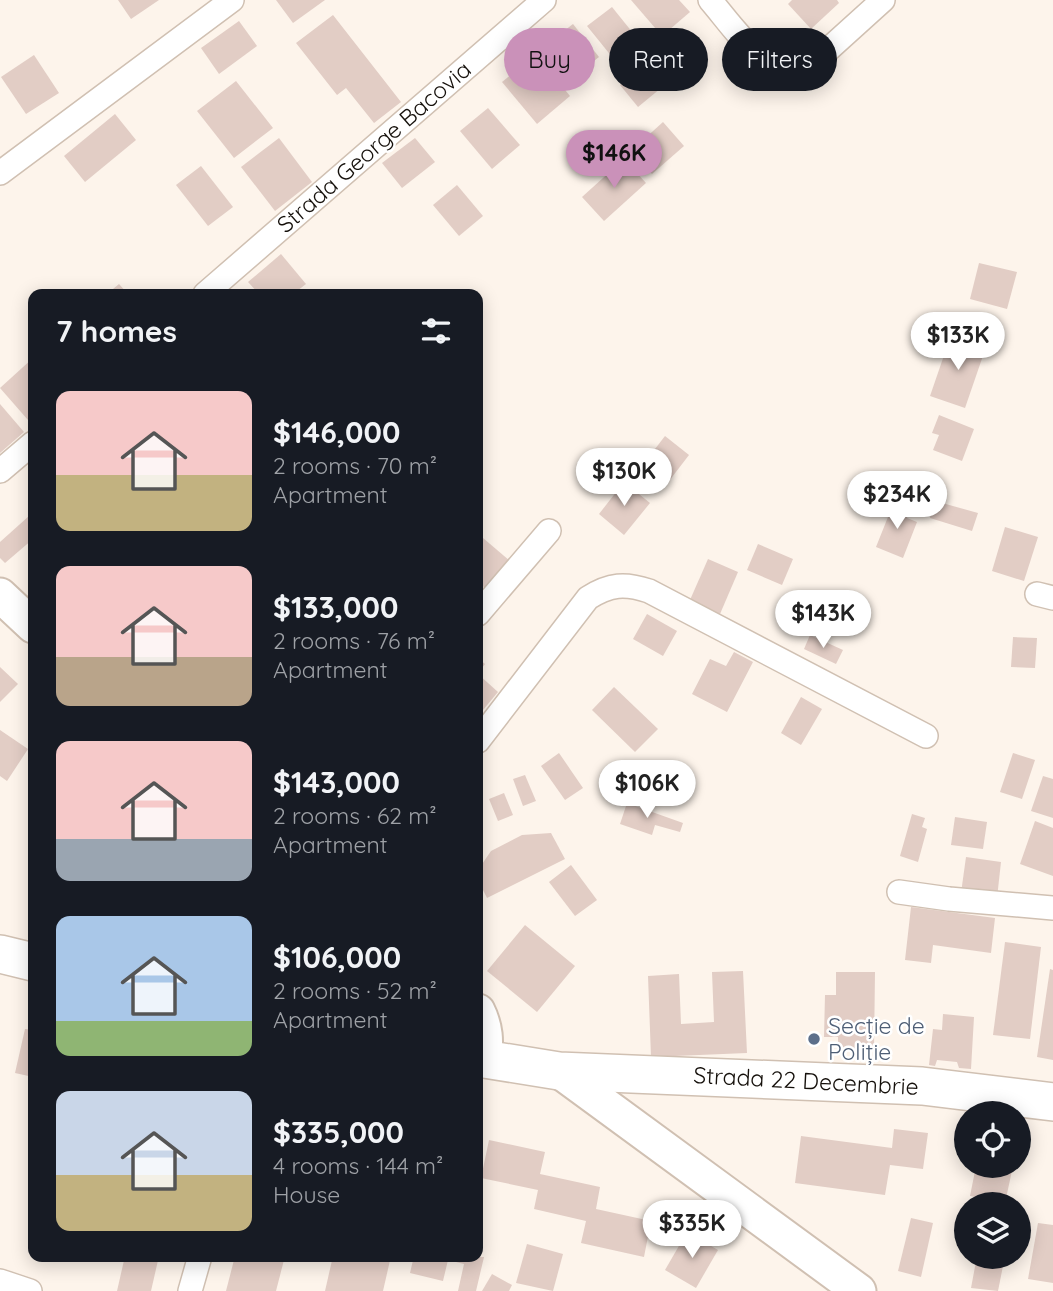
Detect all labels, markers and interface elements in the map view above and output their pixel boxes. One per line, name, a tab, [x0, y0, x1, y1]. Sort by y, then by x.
chip: Buy	[504, 28, 595, 91]
chip: Rent	[609, 28, 708, 91]
chip: Filters	[722, 28, 837, 91]
street label: Strada George Bacovia	[271, 54, 477, 239]
pin: $146K	[565, 130, 663, 190]
text: $146K	[582, 138, 646, 167]
text: 7 homes	[56, 312, 177, 350]
icon: filters	[417, 312, 455, 350]
pin: $133K	[909, 312, 1007, 372]
text: $133K	[927, 320, 989, 349]
text: $146,000	[273, 413, 400, 451]
icon: home	[112, 419, 196, 503]
pin: $130K	[575, 448, 673, 508]
text: 2 rooms · 70 m²	[273, 451, 437, 480]
text: $130K	[592, 456, 656, 485]
pin: $234K	[848, 472, 946, 531]
text: $234K	[863, 479, 931, 508]
text: Apartment	[273, 480, 387, 509]
text: $133,000	[273, 588, 398, 626]
pin: $143K	[774, 590, 872, 650]
icon: home	[112, 594, 196, 678]
text: $143K	[791, 598, 855, 627]
text: 2 rooms · 76 m²	[273, 626, 435, 655]
text: Apartment	[273, 655, 387, 684]
pin: $106K	[598, 760, 696, 820]
text: $143,000	[273, 763, 400, 801]
text: $106K	[615, 768, 679, 797]
icon: home	[112, 769, 196, 853]
text: 2 rooms · 62 m²	[273, 801, 437, 830]
text: Apartment	[273, 830, 387, 859]
text: $106,000	[273, 938, 401, 976]
icon: home	[112, 944, 196, 1028]
text: 2 rooms · 52 m²	[273, 976, 437, 1005]
text: Apartment	[273, 1005, 387, 1034]
place label: Secție de Poliție	[828, 1011, 925, 1066]
marker: Secție de Poliție	[806, 1031, 822, 1047]
street label: Strada 22 Decembrie	[693, 1060, 919, 1101]
map controls	[954, 1101, 1031, 1269]
button: locate	[954, 1101, 1031, 1178]
text: $335,000	[273, 1113, 404, 1151]
icon: home	[112, 1119, 196, 1203]
text: 4 rooms · 144 m²	[273, 1151, 443, 1180]
text: House	[273, 1180, 340, 1209]
button: layers	[954, 1192, 1031, 1269]
pin: $335K	[643, 1200, 741, 1260]
text: $335K	[659, 1208, 725, 1237]

